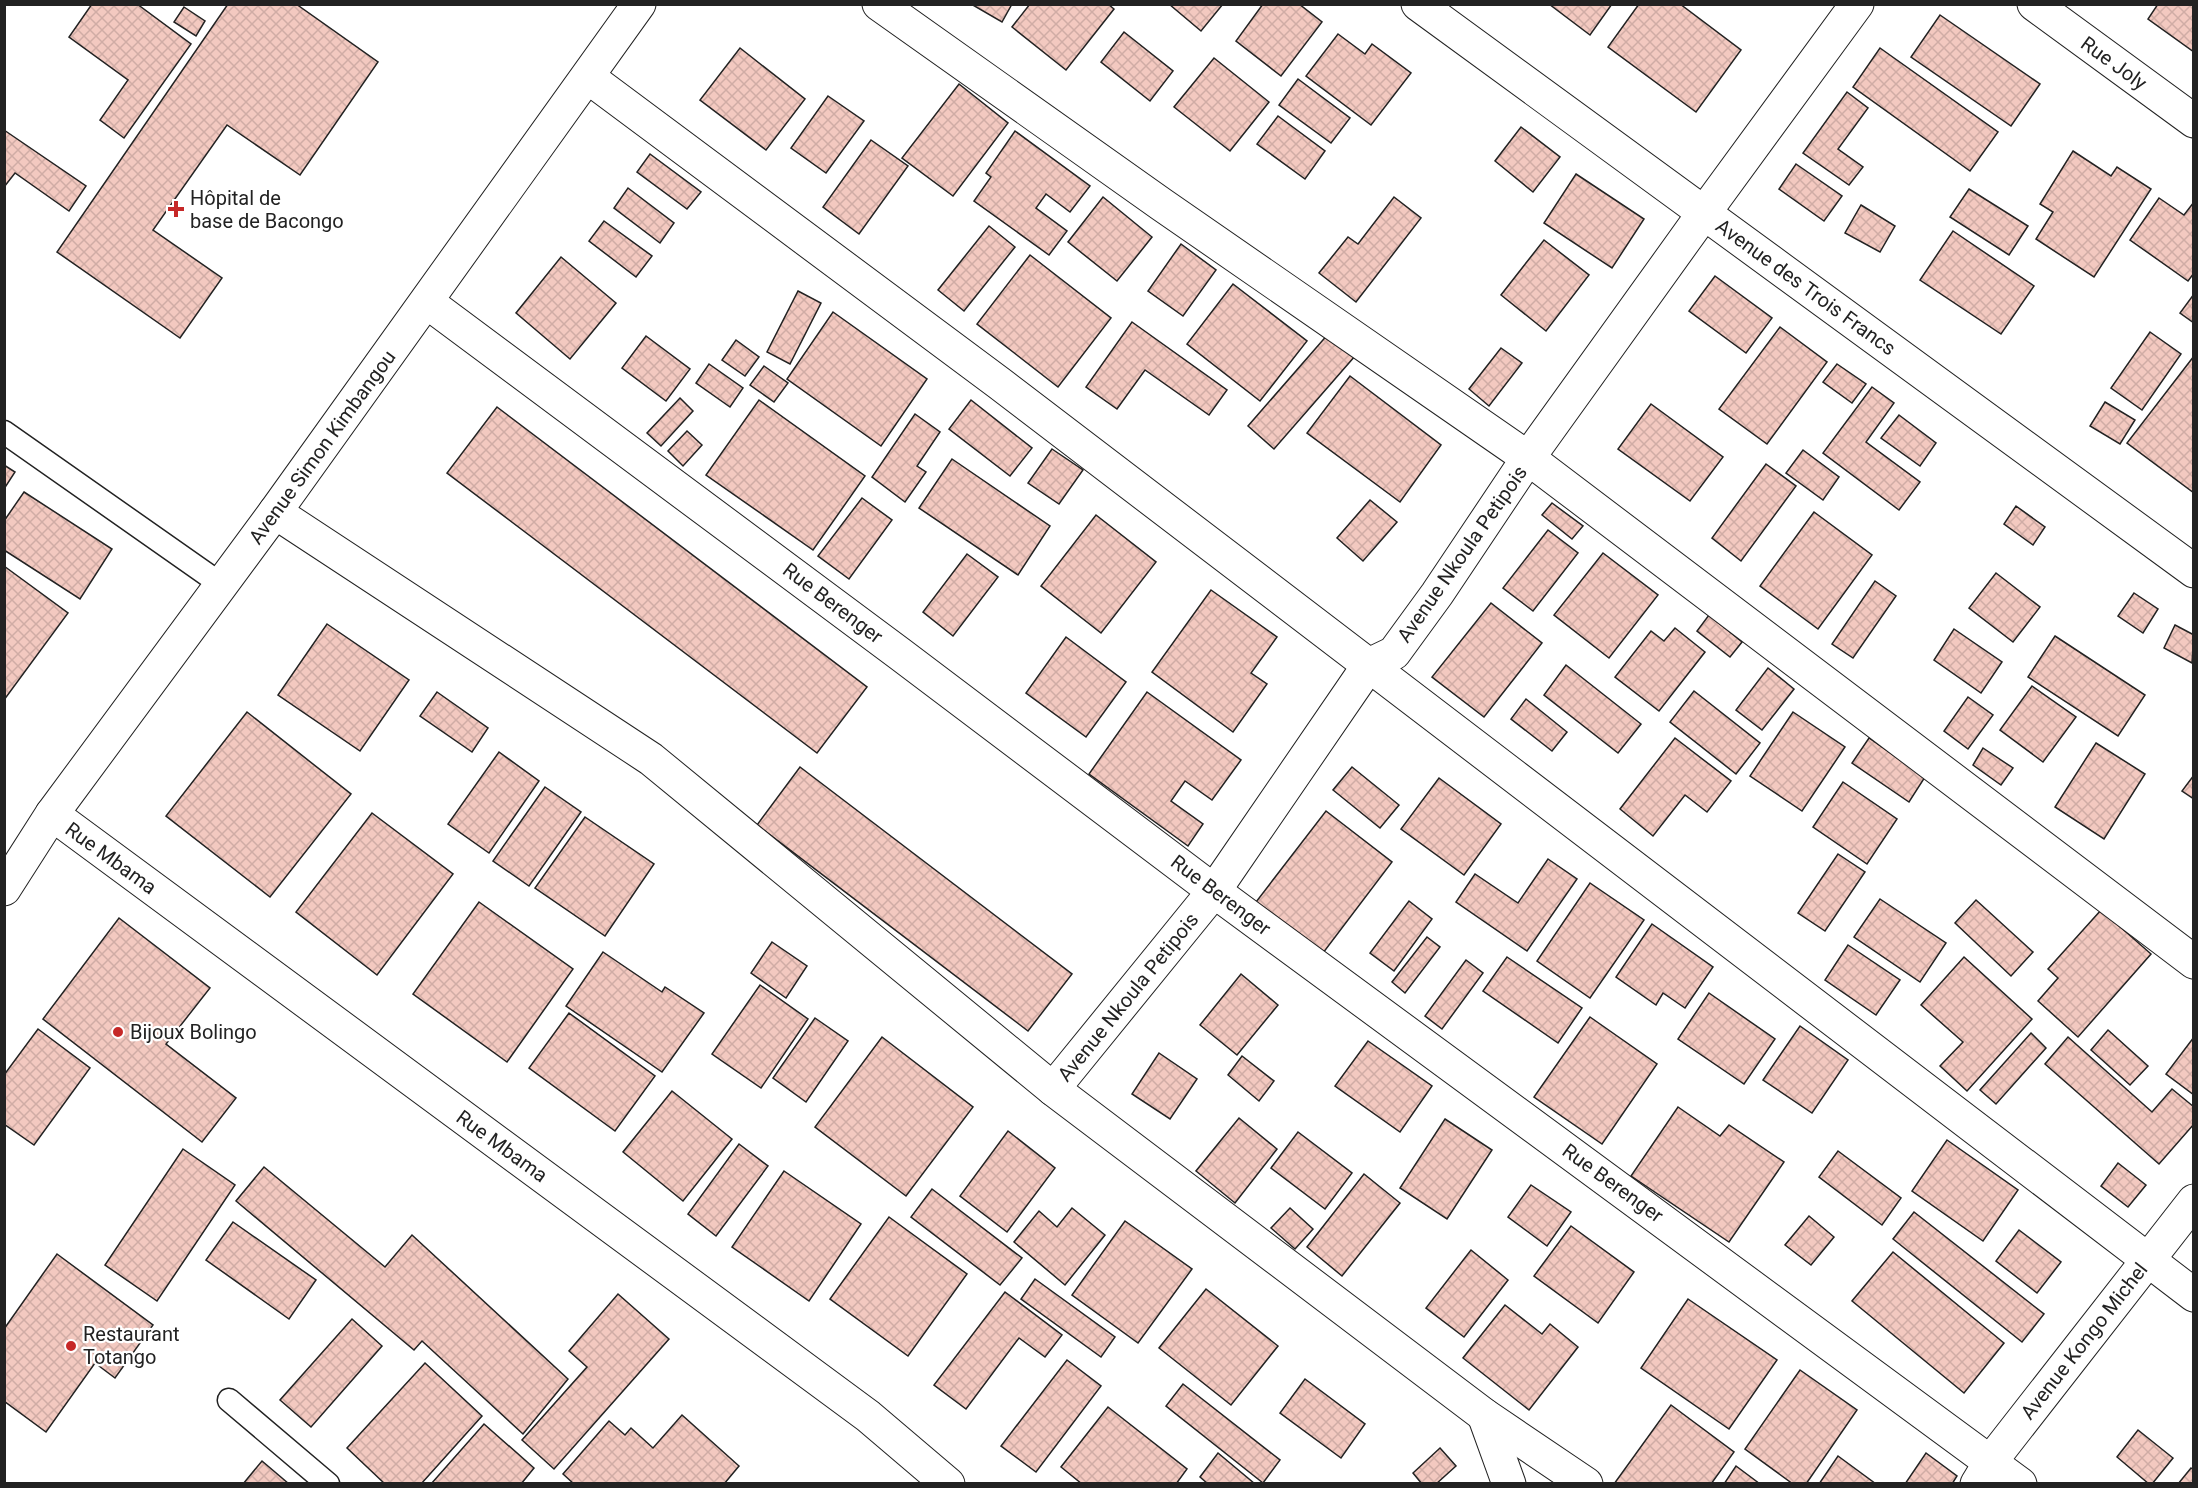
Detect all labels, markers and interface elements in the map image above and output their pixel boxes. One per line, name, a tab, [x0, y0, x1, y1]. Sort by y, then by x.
street label: Rue Joly	[2076, 31, 2152, 95]
place label: Hôpital de base de Bacongo	[190, 186, 344, 233]
marker: Hôpital de base de Bacongo	[167, 200, 185, 218]
street label: Avenue des Trois Francs	[1711, 214, 1901, 360]
street label: Avenue Simon Kimbangou	[244, 345, 400, 549]
street label: Avenue Nkoula Petipois	[1392, 461, 1532, 647]
street label: Rue Berenger	[778, 558, 888, 648]
street label: Rue Mbama	[61, 817, 161, 899]
street label: Rue Berenger	[1166, 850, 1276, 940]
street label: Avenue Nkoula Petipois	[1053, 908, 1203, 1086]
place label: Bijoux Bolingo	[130, 1020, 257, 1044]
marker: Bijoux Bolingo	[111, 1025, 125, 1039]
street label: Rue Mbama	[452, 1105, 552, 1187]
street label: Rue Berenger	[1558, 1138, 1668, 1228]
street label: Avenue Kongo Michel	[2015, 1258, 2153, 1424]
place label: Restaurant Totango	[83, 1322, 180, 1369]
marker: Restaurant Totango	[64, 1339, 78, 1353]

